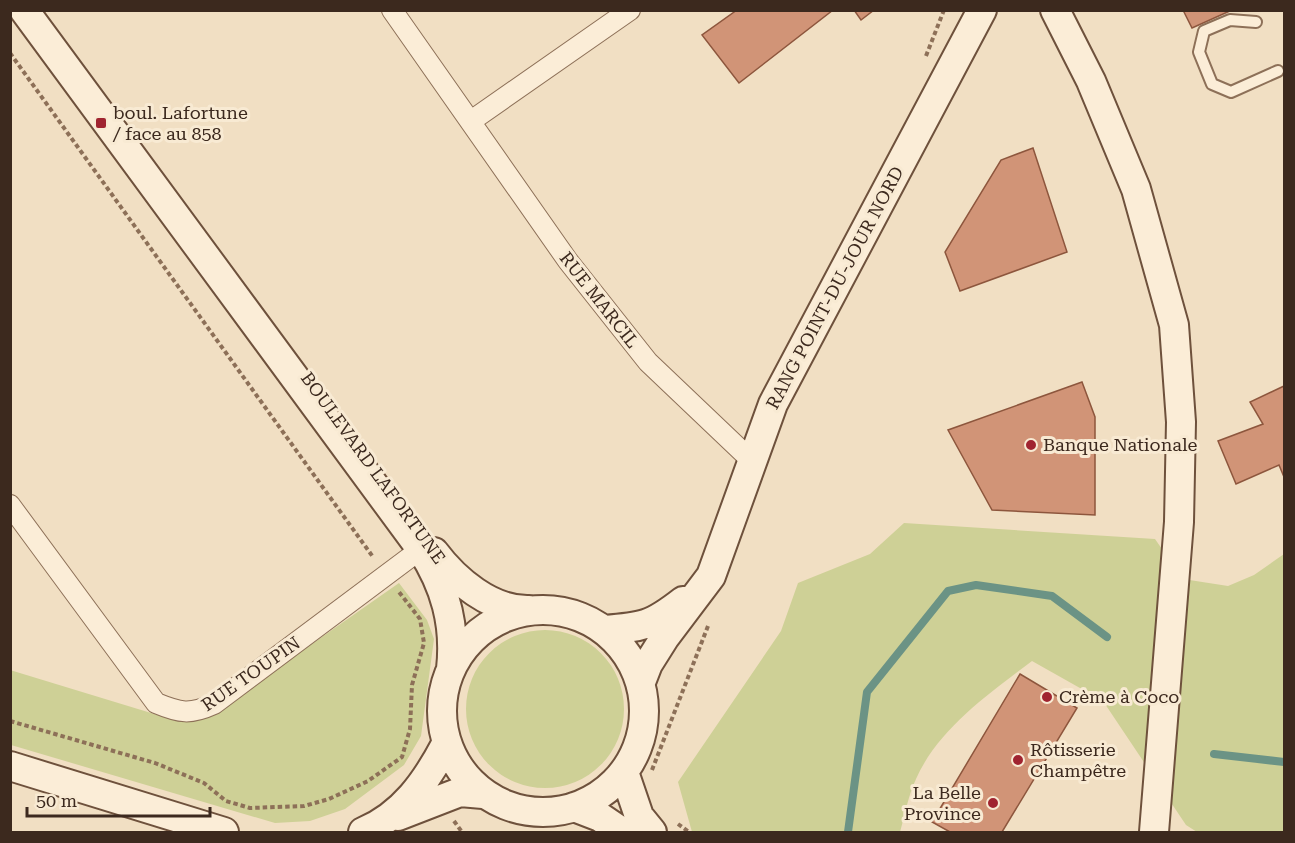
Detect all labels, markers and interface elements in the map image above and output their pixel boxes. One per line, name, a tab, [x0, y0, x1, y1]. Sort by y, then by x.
place label: boul. Lafortune / face au 858	[112, 102, 248, 144]
marker: boul. Lafortune / face au 858	[94, 116, 108, 130]
street label: RANG POINT-DU-JOUR NORD	[761, 163, 908, 413]
street label: RUE MARCIL	[555, 248, 643, 352]
street label: BOULEVARD LAFORTUNE	[297, 368, 450, 568]
place label: Banque Nationale	[1043, 434, 1198, 455]
marker: Banque Nationale	[1024, 438, 1038, 452]
street label: RUE TOUPIN	[197, 632, 304, 715]
place label: Crème à Coco	[1059, 686, 1179, 707]
marker: Crème à Coco	[1040, 690, 1054, 704]
place label: Rôtisserie Champêtre	[1030, 739, 1126, 781]
marker: Rôtisserie Champêtre	[1011, 753, 1025, 767]
scale bar	[27, 780, 210, 818]
place label: La Belle Province	[904, 782, 981, 824]
text: 50 m	[36, 790, 77, 811]
marker: La Belle Province	[986, 796, 1000, 810]

